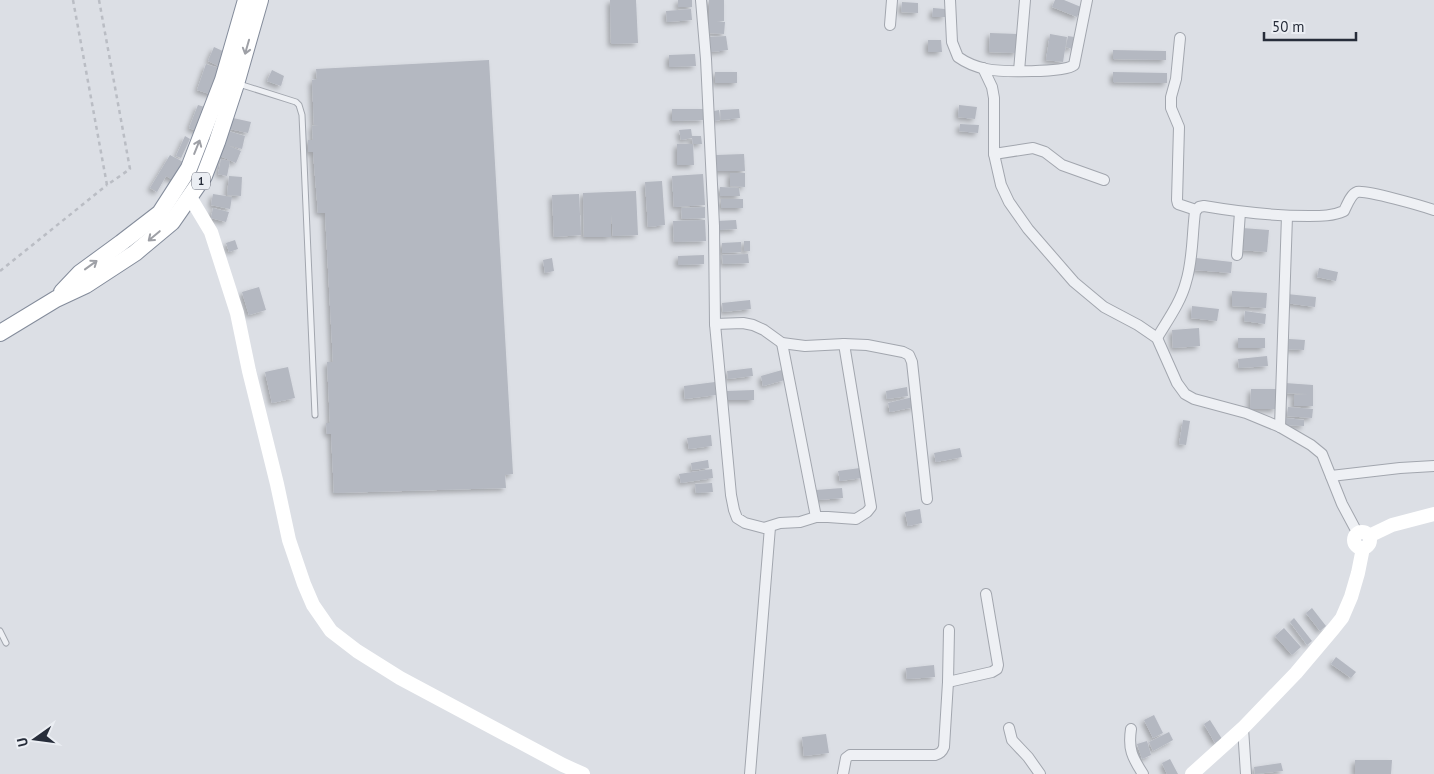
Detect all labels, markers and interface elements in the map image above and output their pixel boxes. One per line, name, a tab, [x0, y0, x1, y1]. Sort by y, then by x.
scale bar	[1264, 10, 1356, 42]
text: 50 m	[1272, 17, 1305, 36]
one-way arrow	[241, 38, 251, 54]
one-way arrow	[194, 140, 203, 155]
road number: 1	[192, 172, 210, 190]
one-way arrow	[148, 231, 161, 242]
one-way arrow	[83, 260, 97, 270]
north arrow	[10, 714, 60, 764]
text: U	[13, 736, 32, 749]

